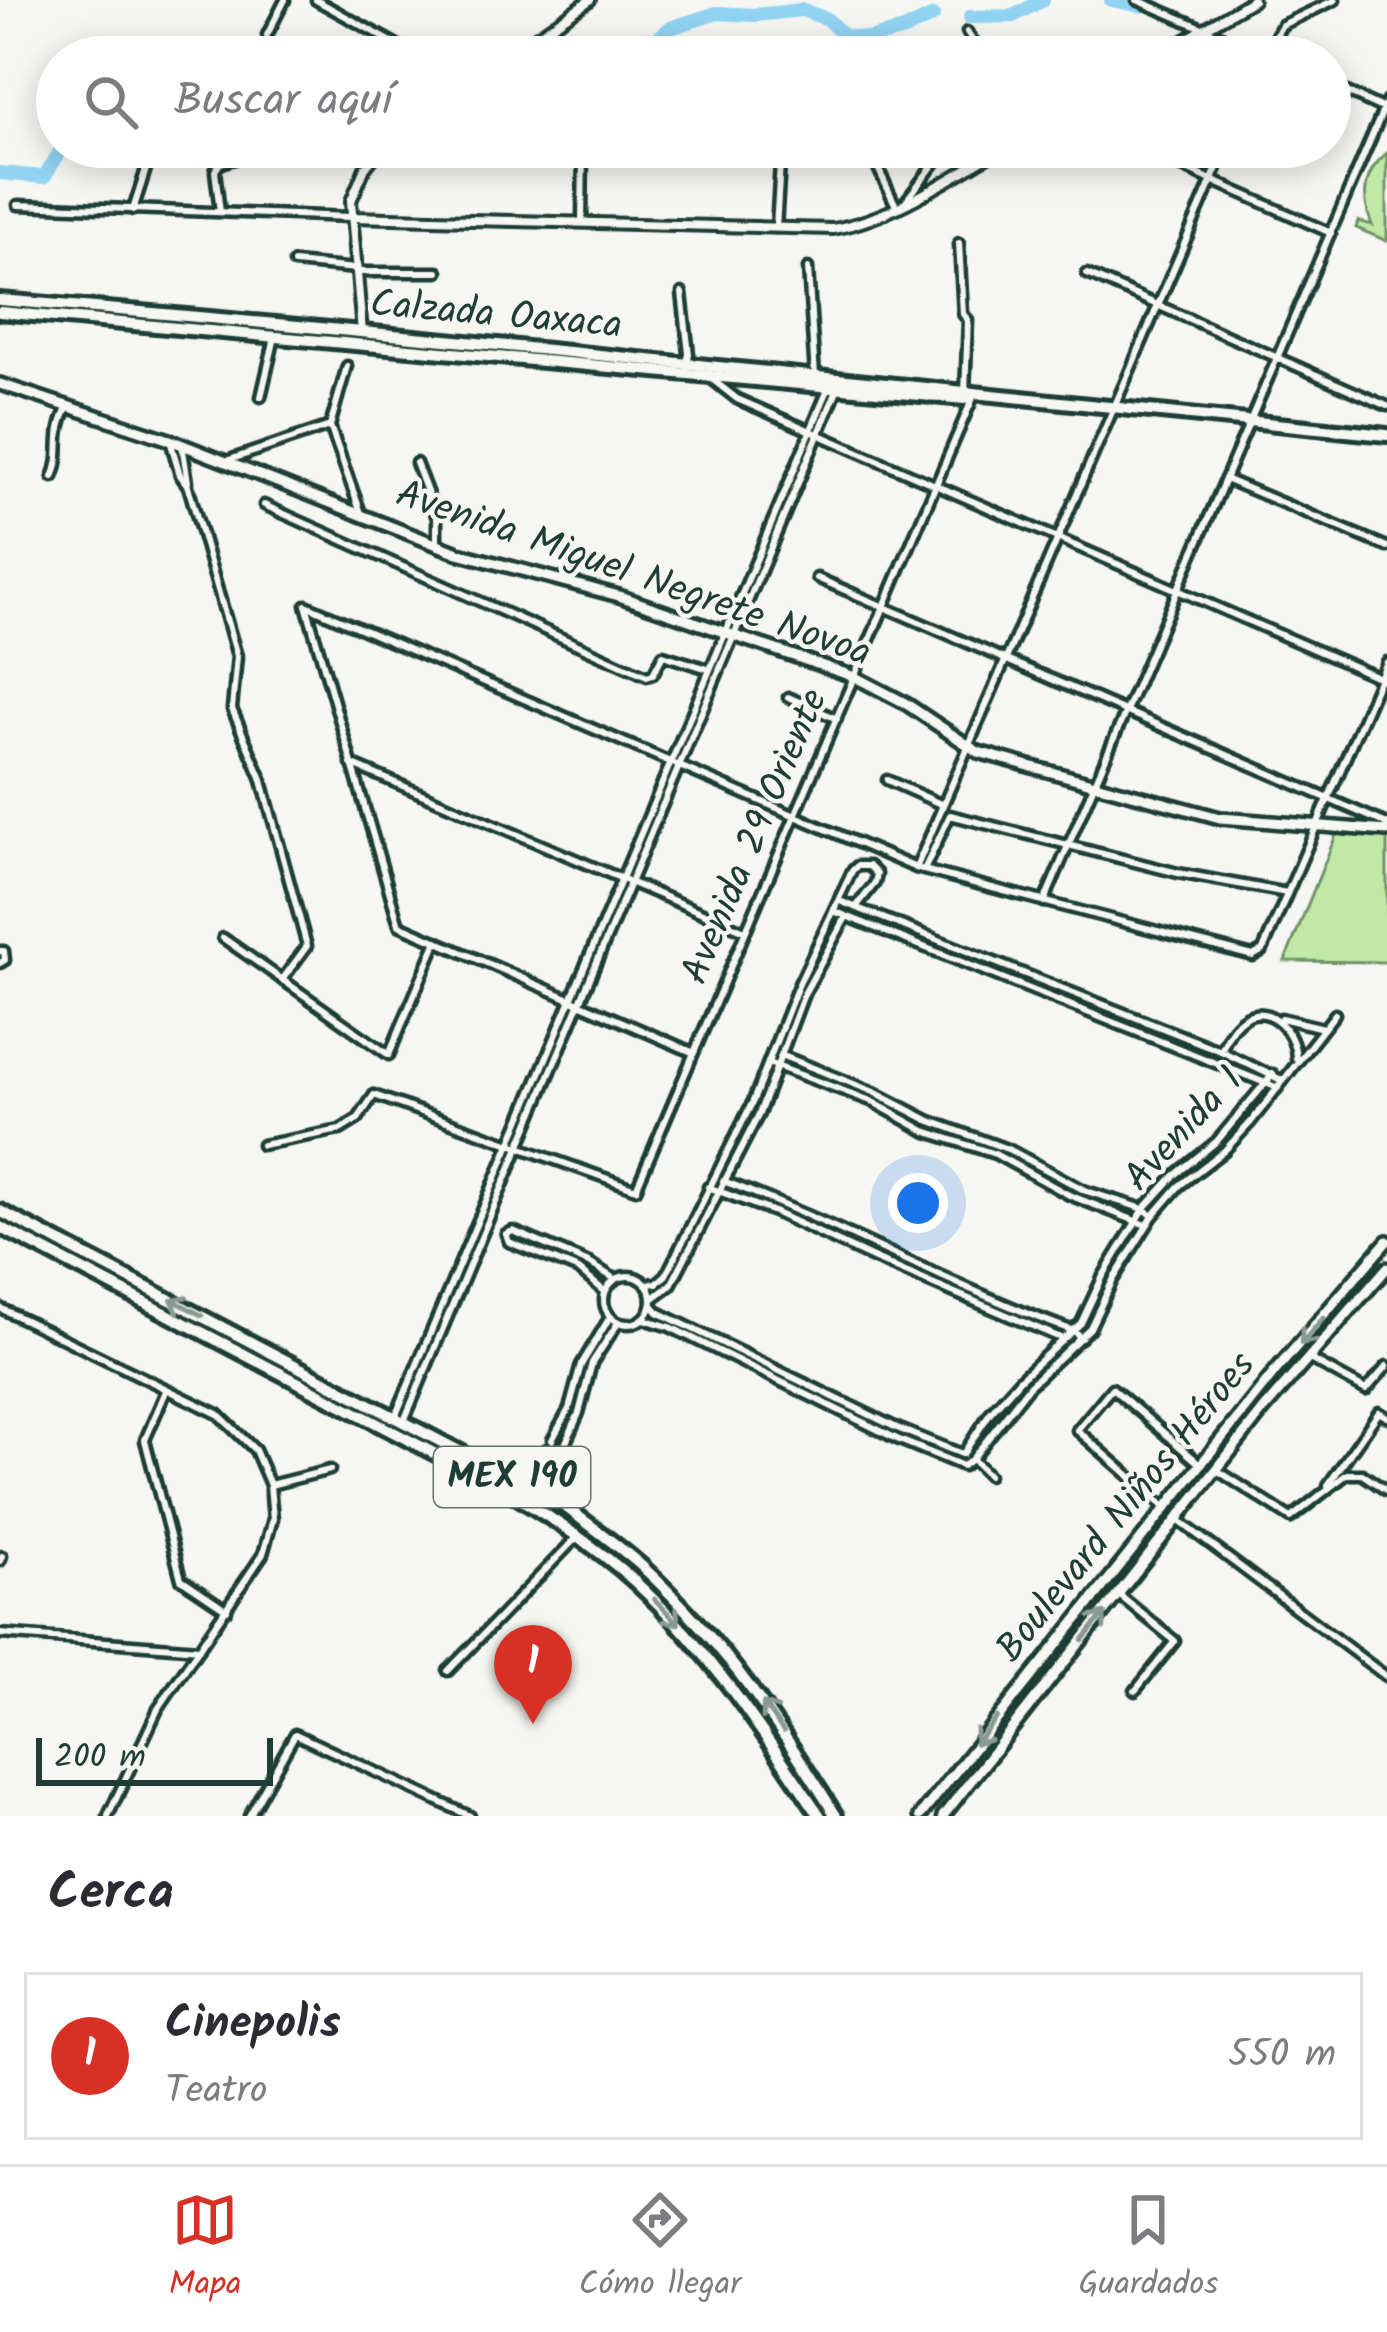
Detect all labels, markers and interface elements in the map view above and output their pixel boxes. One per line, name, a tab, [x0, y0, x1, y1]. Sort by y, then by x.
search box	[36, 36, 1351, 168]
text: Buscar aquí	[174, 66, 392, 138]
icon: search	[78, 69, 144, 135]
street label: Calzada Oaxaca	[367, 274, 625, 358]
street label: Avenida Miguel Negrete Novoa	[387, 464, 879, 686]
street label: Avenida 29 Oriente	[666, 680, 846, 994]
street label: Avenida 1	[1110, 1053, 1260, 1207]
your location	[888, 1173, 948, 1233]
one-way arrow	[170, 1295, 205, 1318]
one-way arrow	[1298, 1315, 1326, 1346]
street label: Boulevard Niños Héroes	[982, 1338, 1273, 1677]
road number: MEX 190	[434, 1447, 590, 1507]
one-way arrow	[652, 1597, 680, 1627]
one-way arrow	[1080, 1610, 1107, 1642]
pin: 1	[494, 1625, 572, 1724]
one-way arrow	[761, 1701, 786, 1734]
one-way arrow	[973, 1714, 999, 1746]
scale bar	[36, 1732, 273, 1785]
text: 200 m	[54, 1732, 146, 1785]
text: Cerca	[48, 1854, 174, 1935]
text: Cinepolis	[165, 1989, 341, 2061]
text: 1	[84, 2025, 96, 2087]
text: 550 m	[1228, 2025, 1336, 2087]
text: Teatro	[165, 2061, 267, 2123]
tab: Mapa	[169, 2187, 241, 2312]
tab: Cómo llegar	[579, 2187, 741, 2312]
tab: Guardados	[1078, 2187, 1218, 2312]

